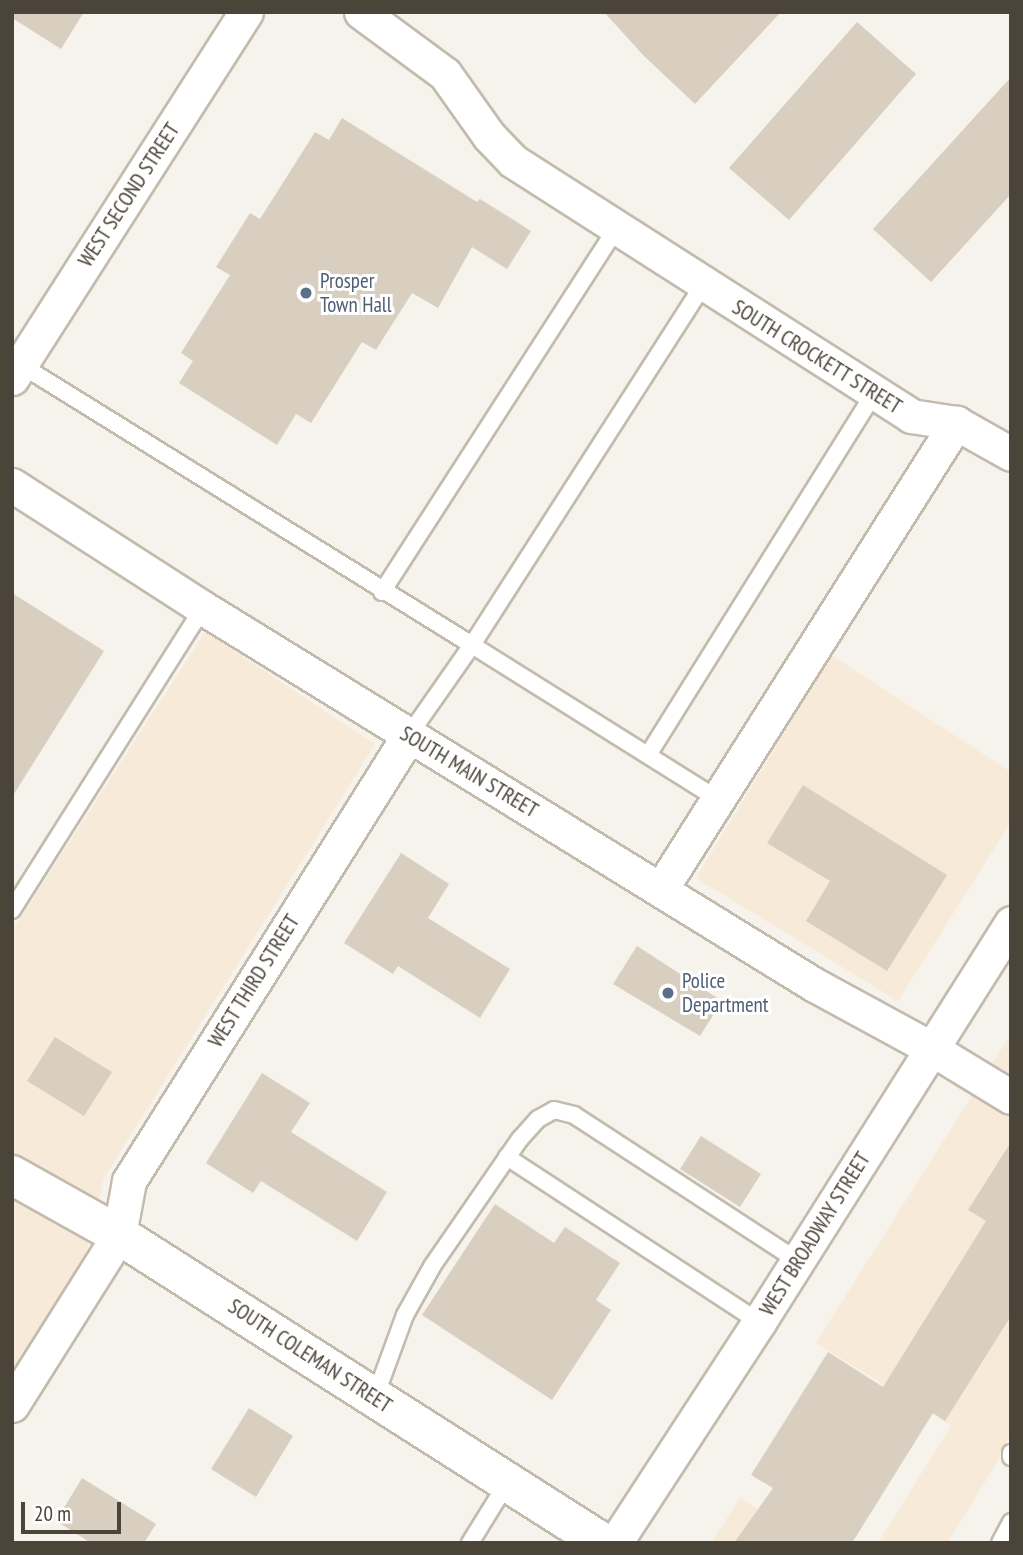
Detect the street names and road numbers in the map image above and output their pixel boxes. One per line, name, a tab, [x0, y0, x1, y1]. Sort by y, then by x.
street label: WEST SECOND STREET	[73, 118, 185, 272]
street label: SOUTH CROCKETT STREET	[727, 294, 907, 420]
street label: SOUTH MAIN STREET	[395, 721, 543, 823]
street label: WEST THIRD STREET	[203, 909, 305, 1053]
street label: WEST BROADWAY STREET	[754, 1147, 876, 1321]
street label: SOUTH COLEMAN STREET	[224, 1294, 396, 1418]

